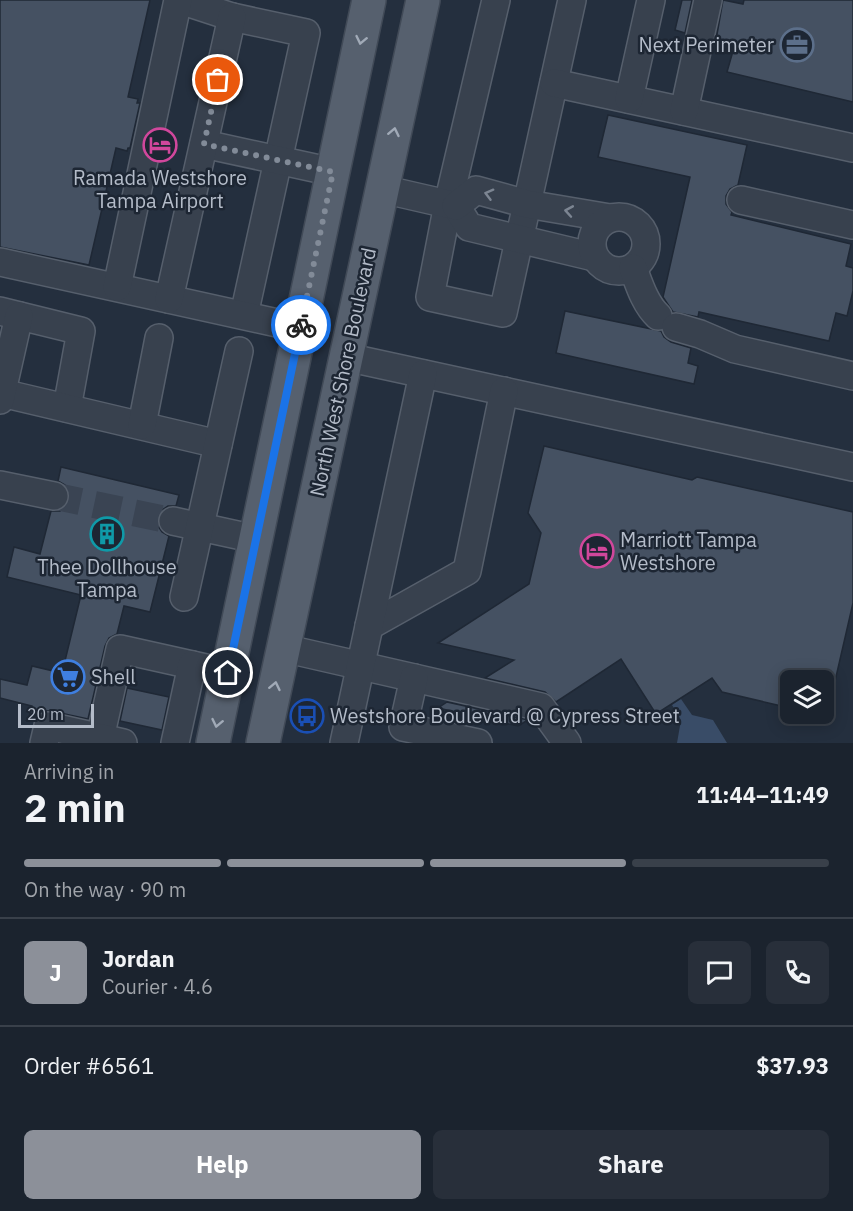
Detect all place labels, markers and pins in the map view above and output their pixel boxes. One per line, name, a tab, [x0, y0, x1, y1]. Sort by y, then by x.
office icon: Next Perimeter	[779, 27, 815, 63]
place label: Next Perimeter	[639, 31, 774, 58]
pin	[192, 54, 243, 105]
hotel icon: Ramada Westshore Tampa Airport	[142, 127, 178, 163]
place label: Ramada Westshore Tampa Airport	[73, 164, 247, 214]
building icon: Thee Dollhouse Tampa	[89, 516, 125, 552]
place label: Marriott Tampa Westshore	[620, 526, 757, 576]
hotel icon: Marriott Tampa Westshore	[579, 533, 615, 569]
place label: Thee Dollhouse Tampa	[37, 553, 177, 603]
pin	[202, 647, 253, 698]
supermarket icon: Shell	[50, 659, 86, 695]
place label: Shell	[91, 663, 136, 690]
bus stop icon: Westshore Boulevard @ Cypress Street	[289, 698, 325, 734]
place label: Westshore Boulevard @ Cypress Street	[330, 702, 680, 729]

